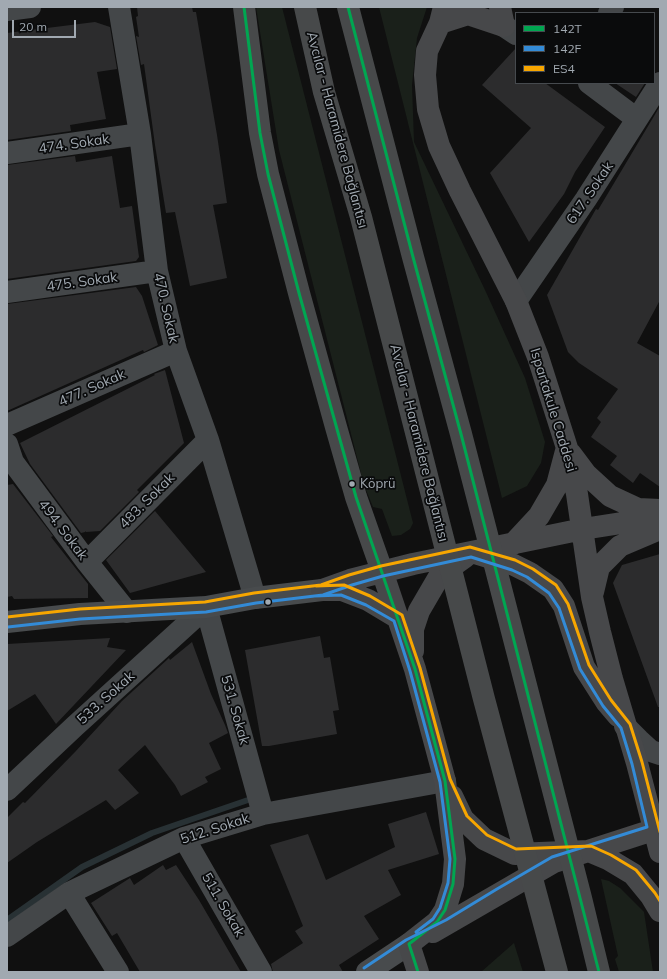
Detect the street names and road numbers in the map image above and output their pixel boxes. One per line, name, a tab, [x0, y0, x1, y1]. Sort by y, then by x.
street label: Avcılar - Haramidere Bağlantısı	[303, 30, 371, 230]
street label: 474. Sokak	[37, 131, 111, 157]
street label: 617. Sokak	[563, 159, 617, 227]
street label: 475. Sokak	[45, 269, 119, 295]
street label: 470. Sokak	[150, 271, 182, 345]
street label: Avcılar - Haramidere Bağlantısı	[386, 343, 452, 543]
street label: Ispartakule Caddesi	[526, 346, 580, 474]
street label: 477. Sokak	[56, 366, 128, 410]
street label: 483. Sokak	[116, 470, 178, 532]
street label: 494. Sokak	[35, 496, 91, 564]
street label: 533. Sokak	[74, 668, 138, 728]
street label: 531. Sokak	[217, 673, 253, 747]
street label: 512. Sokak	[178, 810, 252, 848]
street label: 511. Sokak	[198, 870, 248, 940]

